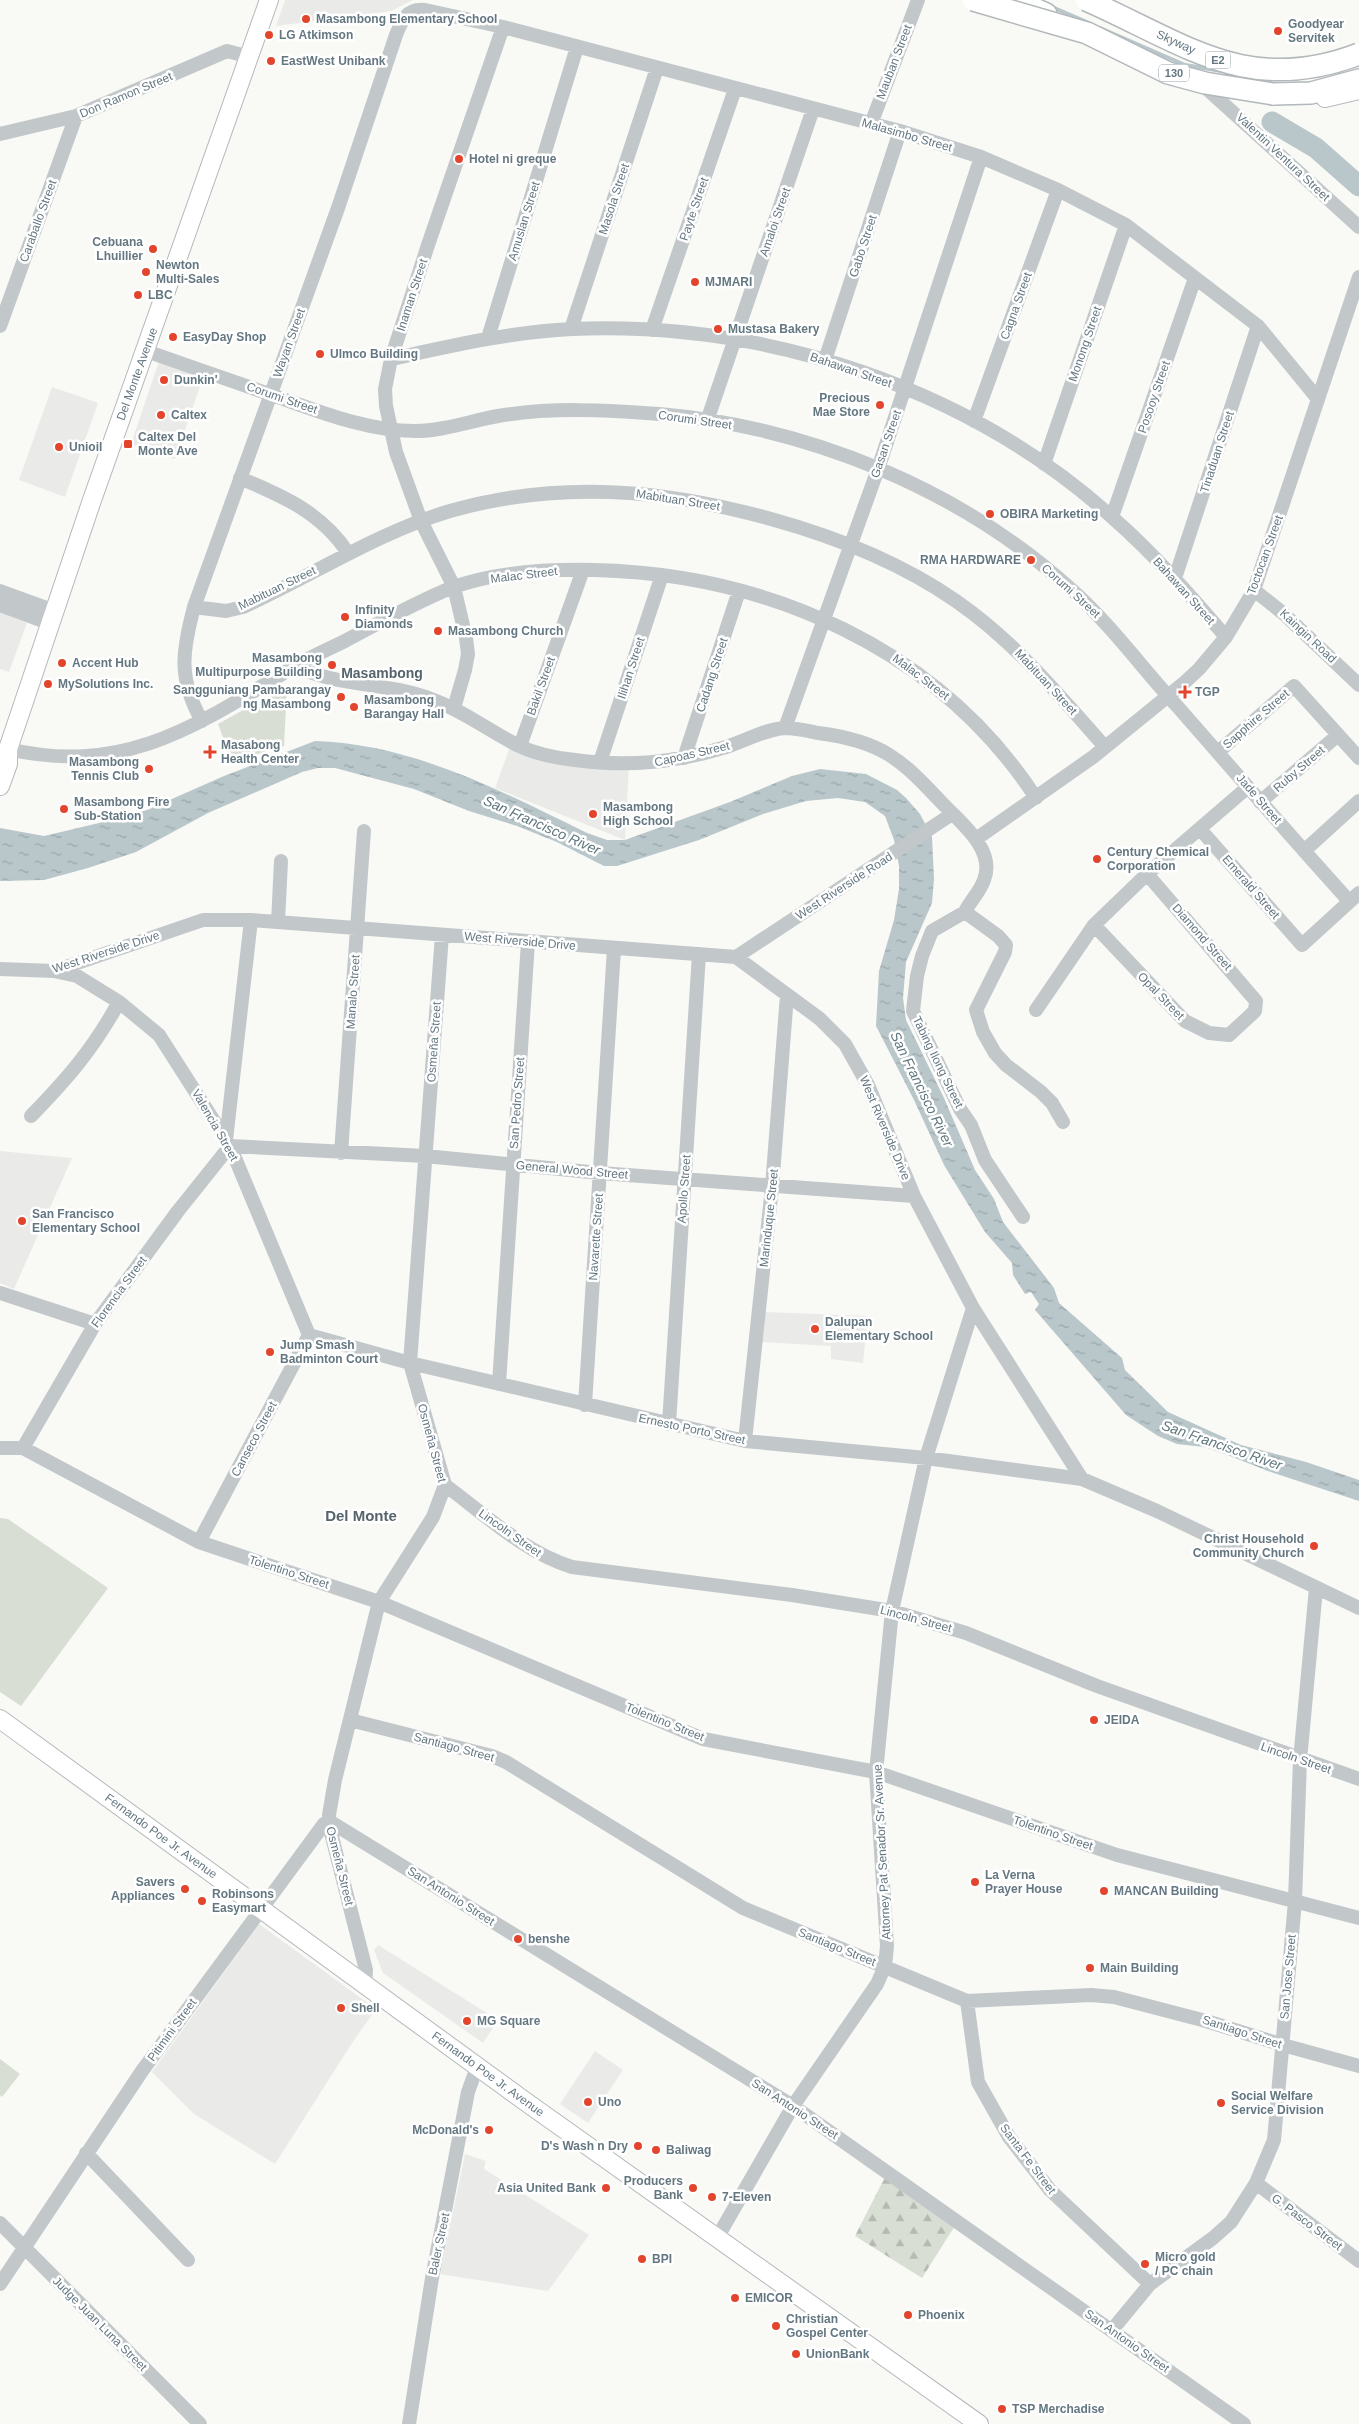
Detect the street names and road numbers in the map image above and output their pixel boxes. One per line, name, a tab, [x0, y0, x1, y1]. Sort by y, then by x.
street label: Mauban Street	[873, 22, 915, 101]
street label: Skyway	[1154, 27, 1198, 57]
road number: E2	[1206, 52, 1230, 68]
road number: 130	[1159, 64, 1189, 82]
street label: Don Ramon Street	[78, 69, 175, 121]
street label: Valentin Ventura Street	[1233, 110, 1333, 204]
street label: Malasimbo Street	[860, 115, 954, 155]
street label: Masola Street	[596, 161, 632, 236]
street label: Payte Street	[677, 175, 712, 243]
street label: Caraballo Street	[17, 177, 60, 264]
street label: Amuslan Street	[505, 179, 543, 262]
street label: Amaloi Street	[757, 185, 794, 258]
street label: Gabo Street	[846, 212, 880, 279]
street label: Inaman Street	[394, 256, 431, 333]
street label: Cagna Street	[997, 270, 1035, 342]
street label: Monong Street	[1066, 304, 1105, 383]
street label: Wayan Street	[270, 306, 308, 379]
street label: Del Monte Avenue	[114, 325, 160, 422]
street label: Bahawan Street	[808, 349, 894, 391]
street label: Posooy Street	[1135, 358, 1173, 435]
street label: Corumi Street	[245, 379, 320, 417]
street label: Corumi Street	[657, 408, 733, 432]
street label: Gasan Street	[868, 408, 904, 480]
street label: Tinaduan Street	[1197, 409, 1237, 495]
street label: Mabituan Street	[635, 486, 722, 514]
street label: Toctocan Street	[1244, 513, 1286, 597]
street label: Bahawan Street	[1150, 555, 1218, 628]
street label: Corumi Street	[1039, 561, 1104, 621]
street label: Mabituan Street	[236, 563, 319, 613]
street label: Malac Street	[490, 564, 559, 586]
street label: Kaingin Road	[1277, 606, 1339, 666]
street label: Ilihan Street	[614, 635, 648, 701]
street label: Cadang Street	[693, 635, 731, 714]
street label: Mabituan Street	[1012, 646, 1080, 718]
street label: Malac Street	[890, 651, 953, 703]
street label: Bakil Street	[524, 654, 558, 717]
street label: Sapphire Street	[1220, 686, 1293, 752]
street label: Capoas Street	[653, 738, 732, 769]
street label: Ruby Street	[1270, 742, 1328, 795]
street label: Jade Street	[1234, 771, 1285, 827]
street label: West Riverside Road	[793, 849, 895, 923]
street label: Emerald Street	[1219, 852, 1283, 922]
street label: Diamond Street	[1169, 901, 1235, 974]
street label: West Riverside Drive	[51, 928, 162, 976]
street label: West Riverside Drive	[464, 929, 577, 953]
street label: Manalo Street	[343, 954, 363, 1030]
street label: Opal Street	[1135, 969, 1188, 1023]
street label: Osmeña Street	[424, 1001, 444, 1083]
street label: Tabing Ilong Street	[910, 1014, 967, 1111]
street label: San Pedro Street	[507, 1056, 527, 1149]
street label: West Riverside Drive	[857, 1074, 913, 1182]
street label: Valencia Street	[189, 1087, 242, 1164]
street label: Apollo Street	[675, 1154, 693, 1224]
street label: General Wood Street	[515, 1158, 629, 1182]
street label: Marinduque Street	[757, 1168, 781, 1268]
street label: Navarette Street	[586, 1192, 606, 1281]
street label: Florencia Street	[88, 1253, 150, 1330]
street label: Canseco Street	[228, 1399, 280, 1479]
street label: Osmeña Street	[415, 1402, 449, 1484]
street label: Ernesto Porto Street	[637, 1411, 747, 1447]
street label: Lincoln Street	[476, 1506, 545, 1560]
street label: Tolentino Street	[247, 1552, 331, 1592]
street label: Lincoln Street	[879, 1603, 954, 1635]
street label: Tolentino Street	[624, 1700, 707, 1744]
street label: Santiago Street	[412, 1730, 496, 1765]
street label: Lincoln Street	[1259, 1739, 1334, 1777]
street label: Attorney Pat Senador Sr. Avenue	[870, 1763, 894, 1940]
street label: Fernando Poe Jr. Avenue	[102, 1791, 220, 1882]
street label: Tolentino Street	[1011, 1813, 1095, 1853]
street label: Osmeña Street	[323, 1825, 357, 1907]
street label: San Antonio Street	[405, 1864, 498, 1929]
street label: Santiago Street	[796, 1925, 879, 1969]
street label: San Jose Street	[1277, 1933, 1299, 2020]
street label: Pitimini Street	[145, 1995, 200, 2064]
street label: Santiago Street	[1200, 2013, 1284, 2052]
street label: Fernando Poe Jr. Avenue	[429, 2029, 547, 2120]
street label: San Antonio Street	[749, 2076, 841, 2142]
street label: Santa Fe Street	[997, 2121, 1059, 2197]
street label: G. Pasco Street	[1269, 2191, 1346, 2253]
street label: Baler Street	[426, 2211, 453, 2276]
street label: Judge Juan Luna Street	[50, 2274, 150, 2374]
street label: San Antonio Street	[1082, 2307, 1173, 2376]

